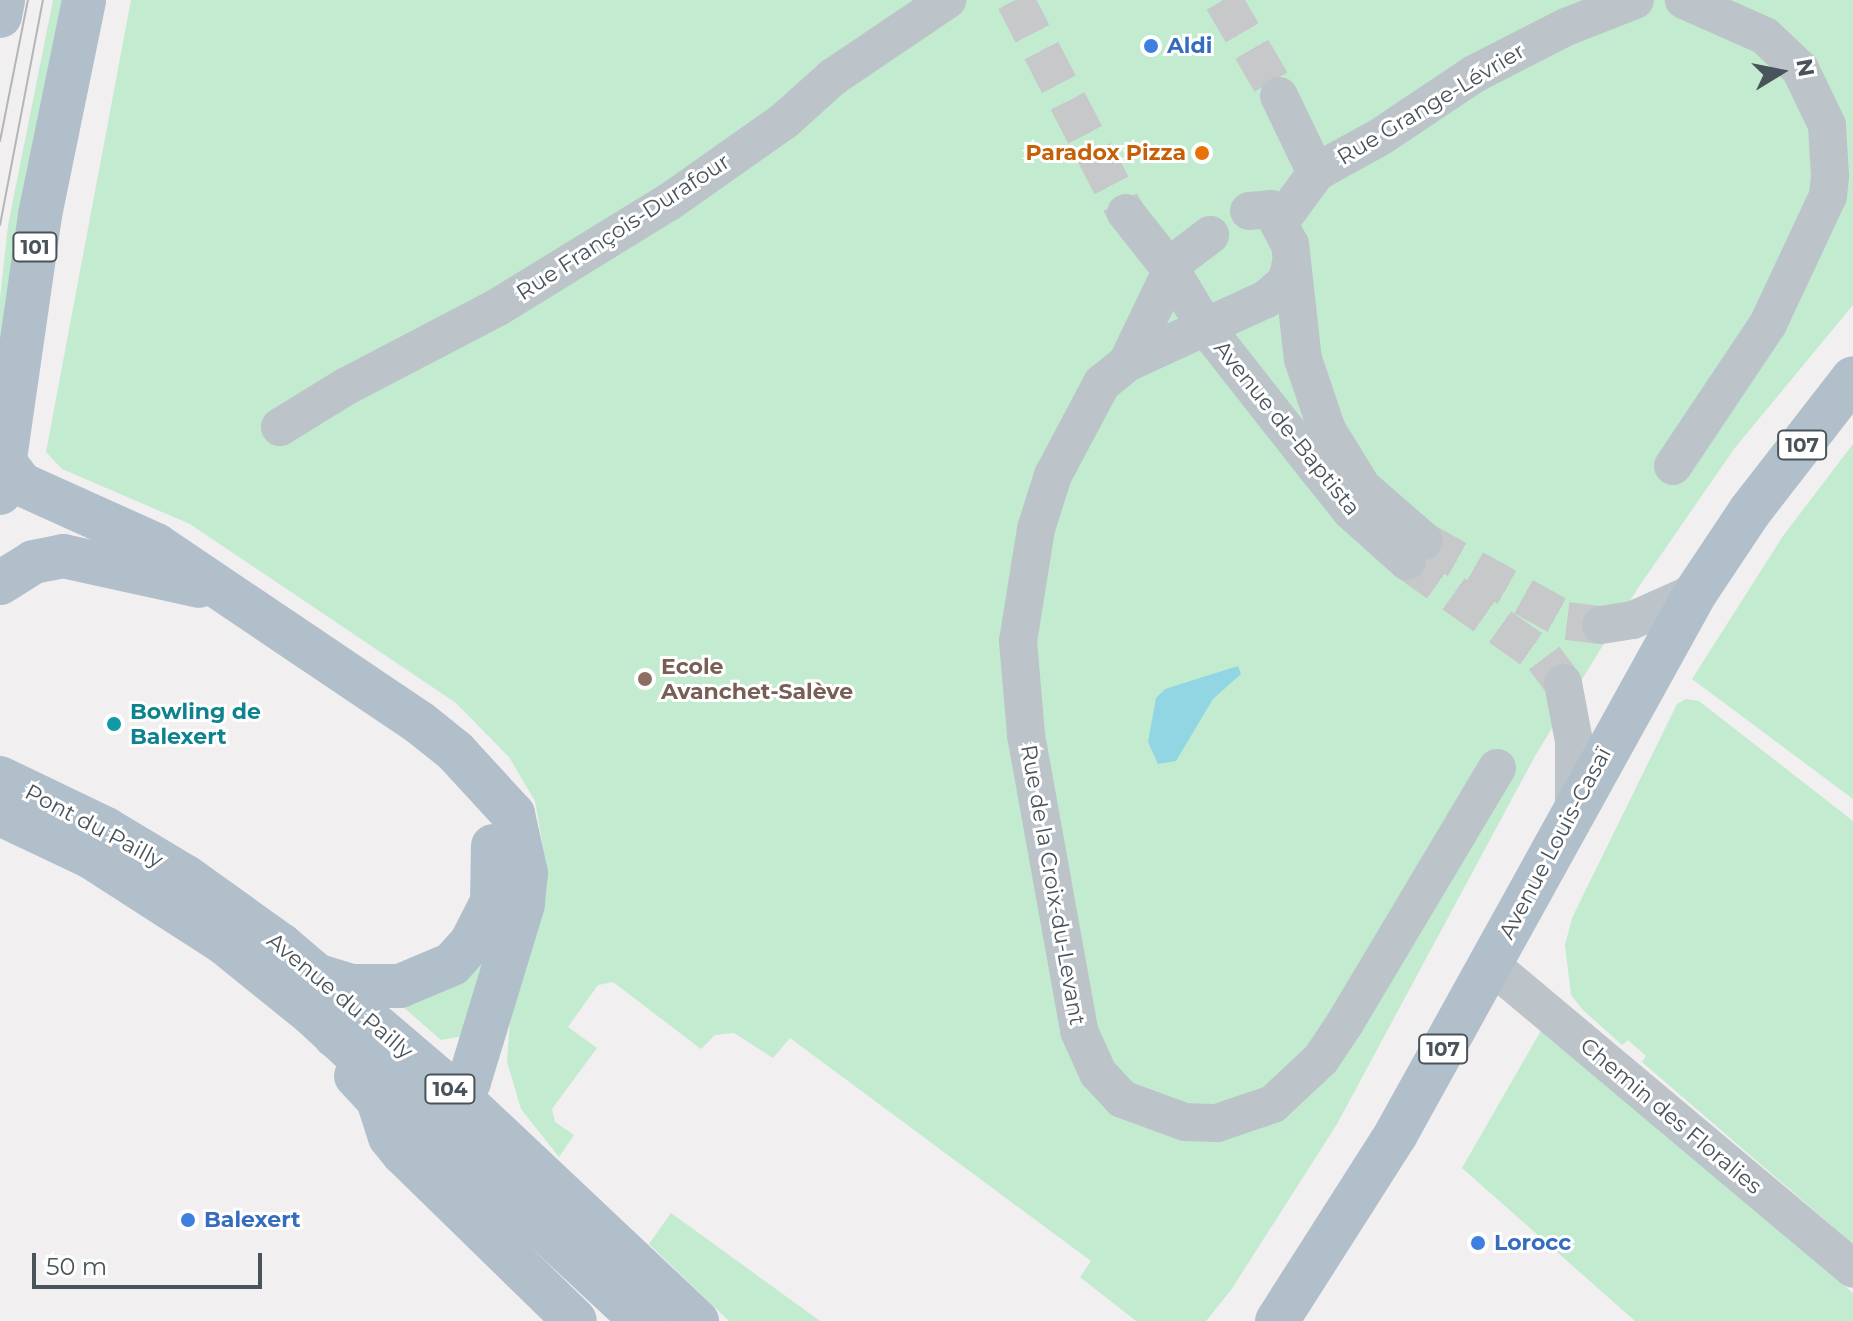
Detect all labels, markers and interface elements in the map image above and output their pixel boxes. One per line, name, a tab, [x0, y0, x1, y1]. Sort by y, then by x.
north arrow	[1741, 32, 1821, 112]
place label: Aldi	[1167, 33, 1212, 59]
marker: Aldi	[1142, 37, 1160, 55]
street label: Rue Grange-Lévrier	[1332, 38, 1530, 170]
text: N	[1790, 57, 1820, 79]
place label: Paradox Pizza	[1026, 140, 1186, 166]
marker: Paradox Pizza	[1193, 144, 1211, 162]
street label: Rue François-Durafour	[511, 148, 735, 306]
road number: 101	[11, 231, 59, 263]
street label: Avenue de-Baptista	[1208, 335, 1366, 521]
road number: 107	[1776, 429, 1828, 461]
place label: Ecole Avanchet-Salève	[661, 653, 853, 704]
marker: Ecole Avanchet-Salève	[636, 670, 654, 688]
place label: Bowling de Balexert	[130, 698, 261, 750]
marker: Bowling de Balexert	[105, 715, 123, 733]
street label: Rue de la Croix-du-Levant	[1015, 743, 1091, 1027]
street label: Avenue Louis-Casaï	[1493, 743, 1617, 943]
street label: Pont du Pailly	[21, 779, 167, 873]
street label: Avenue du Pailly	[262, 927, 418, 1065]
street label: Chemin des Floralies	[1575, 1032, 1767, 1200]
road number: 107	[1417, 1033, 1469, 1065]
road number: 104	[424, 1073, 476, 1105]
place label: Balexert	[204, 1207, 301, 1233]
marker: Balexert	[179, 1211, 197, 1229]
place label: Lorocc	[1494, 1230, 1571, 1256]
marker: Lorocc	[1469, 1234, 1487, 1252]
scale bar	[36, 1237, 266, 1287]
text: 50 m	[46, 1252, 107, 1281]

